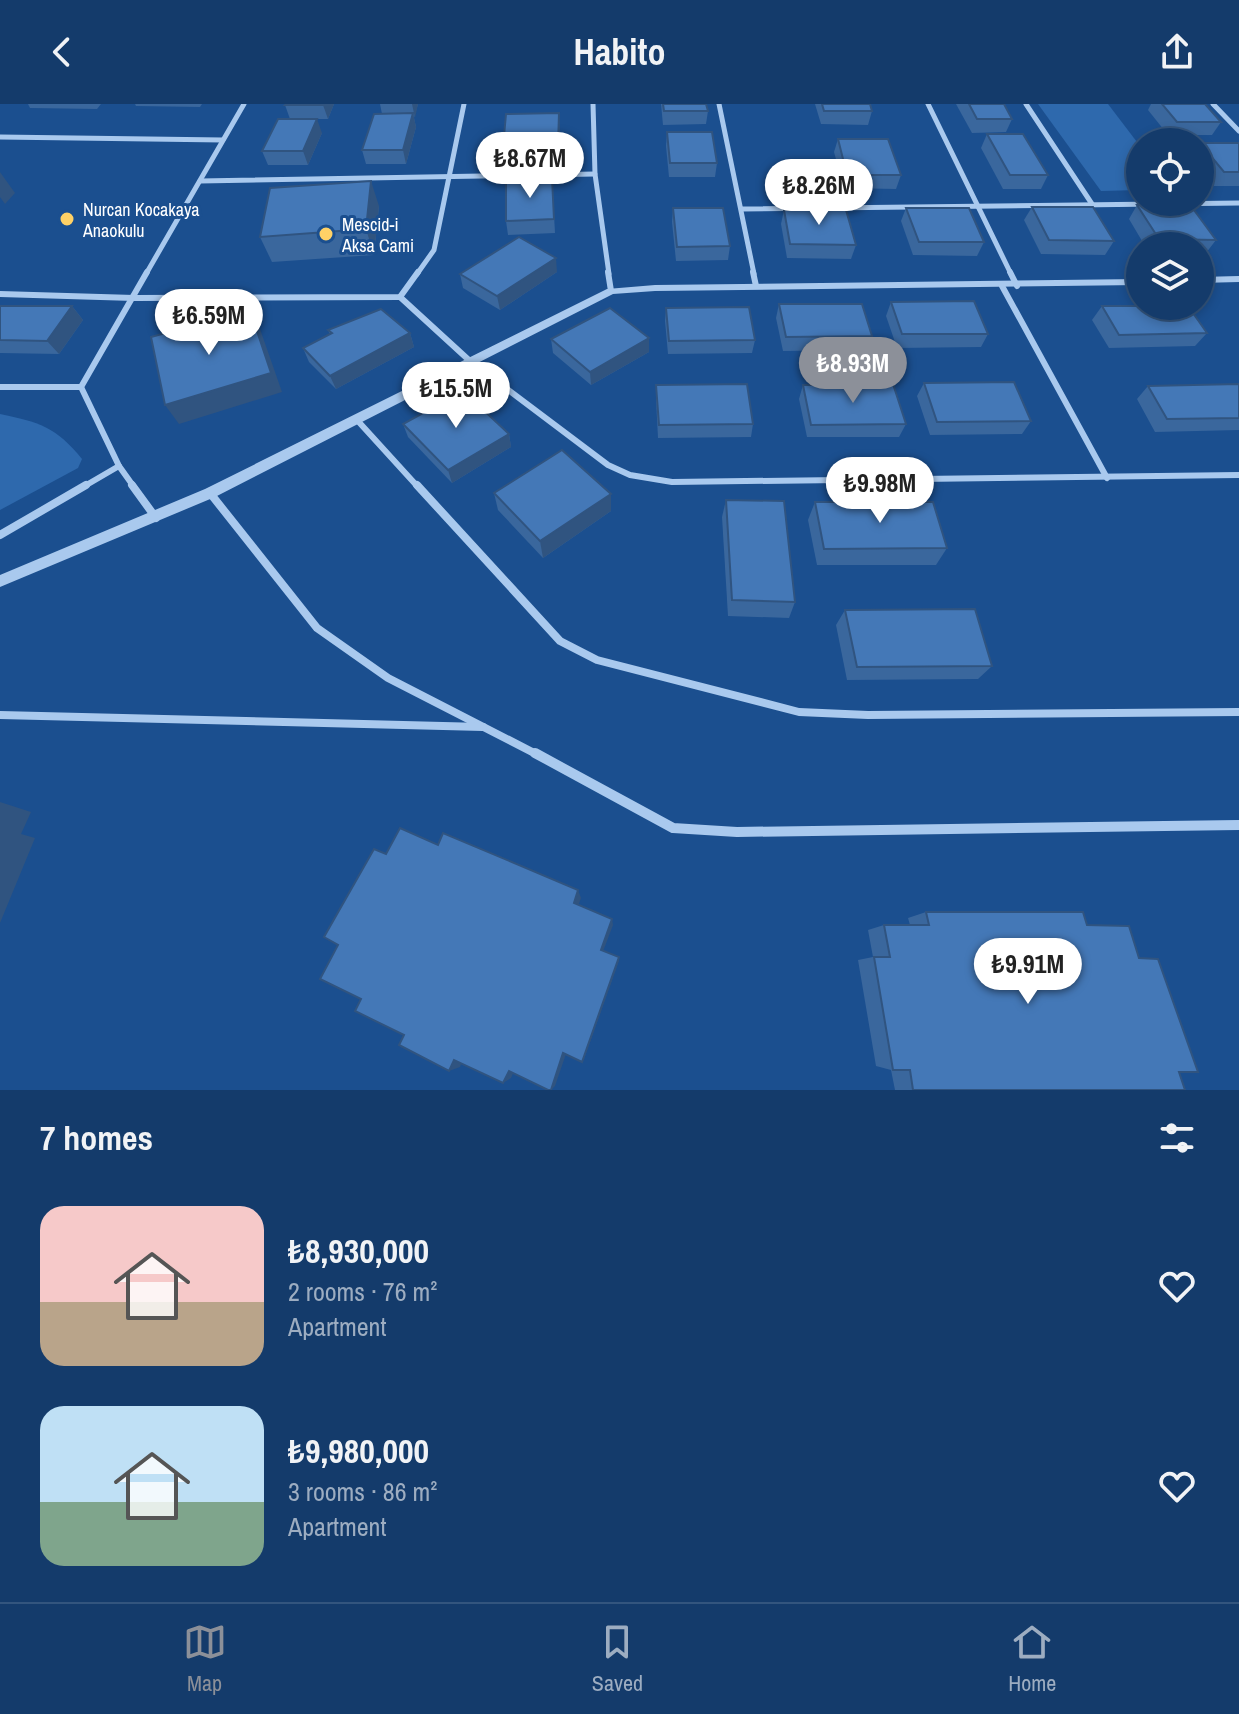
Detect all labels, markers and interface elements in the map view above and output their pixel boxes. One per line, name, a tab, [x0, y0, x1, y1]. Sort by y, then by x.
text: Habito	[574, 28, 665, 76]
icon: back	[40, 30, 84, 74]
icon: share	[1155, 30, 1199, 74]
map controls	[1126, 128, 1214, 320]
button: locate	[1126, 128, 1214, 216]
pin: ₺8.67M	[465, 132, 595, 200]
text: ₺8.67M	[494, 140, 566, 175]
pin: ₺8.26M	[754, 159, 884, 227]
text: ₺8.26M	[783, 167, 855, 202]
place label: Nurcan Kocakaya Anaokulu	[82, 197, 200, 243]
marker: Nurcan Kocakaya Anaokulu	[58, 210, 76, 228]
place label: Mescid-i Aksa Cami	[341, 212, 414, 258]
marker: Mescid-i Aksa Cami	[317, 225, 335, 243]
button: layers	[1126, 232, 1214, 320]
pin: ₺6.59M	[144, 289, 274, 357]
text: ₺6.59M	[173, 297, 245, 332]
pin: ₺8.93M	[788, 337, 918, 405]
text: ₺8.93M	[817, 345, 889, 380]
pin: ₺15.5M	[391, 362, 521, 430]
text: ₺15.5M	[420, 370, 492, 405]
pin: ₺9.98M	[815, 457, 945, 525]
text: ₺9.98M	[844, 465, 916, 500]
pin: ₺9.91M	[963, 938, 1093, 1006]
text: ₺9.91M	[992, 946, 1064, 981]
text: 7 homes	[40, 1115, 153, 1161]
icon: filters	[1155, 1116, 1199, 1160]
text: ₺8,930,000	[288, 1228, 429, 1274]
icon: home	[104, 1238, 200, 1334]
icon: heart	[1155, 1264, 1199, 1308]
text: 2 rooms · 76 m²	[288, 1274, 437, 1309]
text: Apartment	[288, 1309, 386, 1344]
text: ₺9,980,000	[288, 1428, 429, 1474]
icon: home	[104, 1438, 200, 1534]
icon: heart	[1155, 1464, 1199, 1508]
text: 3 rooms · 86 m²	[288, 1474, 437, 1509]
text: Apartment	[288, 1509, 386, 1544]
tab: Map	[183, 1620, 227, 1698]
tab: Saved	[592, 1620, 643, 1698]
tab: Home	[1008, 1620, 1056, 1698]

